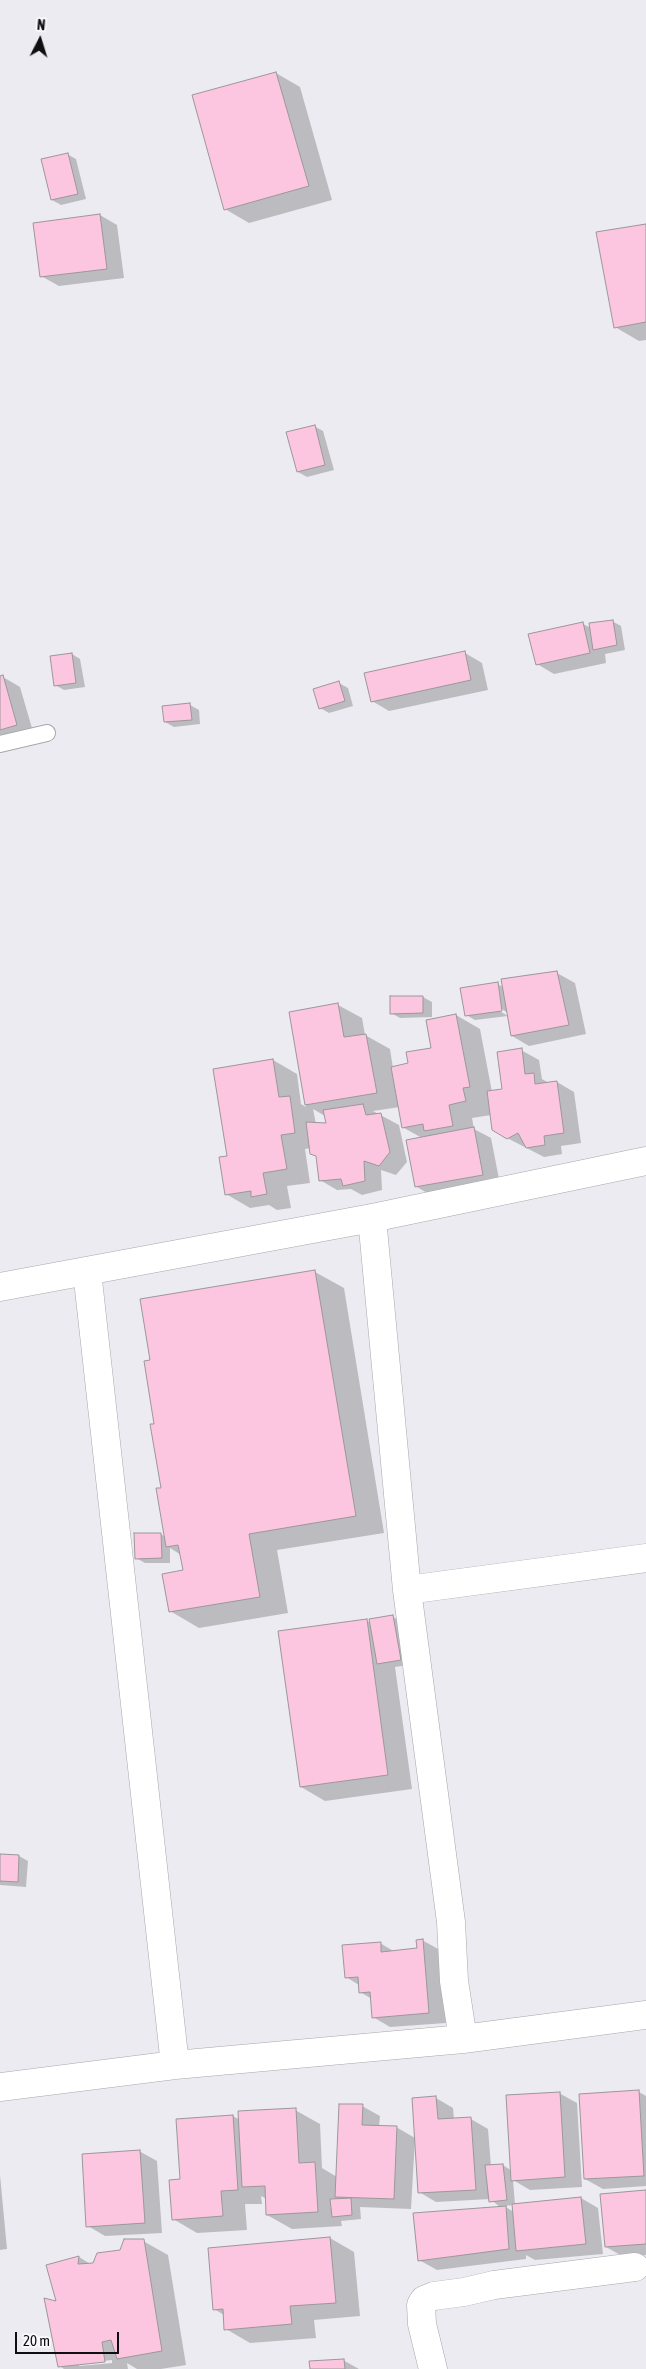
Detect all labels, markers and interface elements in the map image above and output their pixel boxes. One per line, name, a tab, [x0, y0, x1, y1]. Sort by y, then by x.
north arrow	[15, 15, 65, 65]
text: N	[36, 17, 46, 33]
scale bar	[18, 2322, 121, 2354]
text: 20 m	[23, 2332, 50, 2349]

